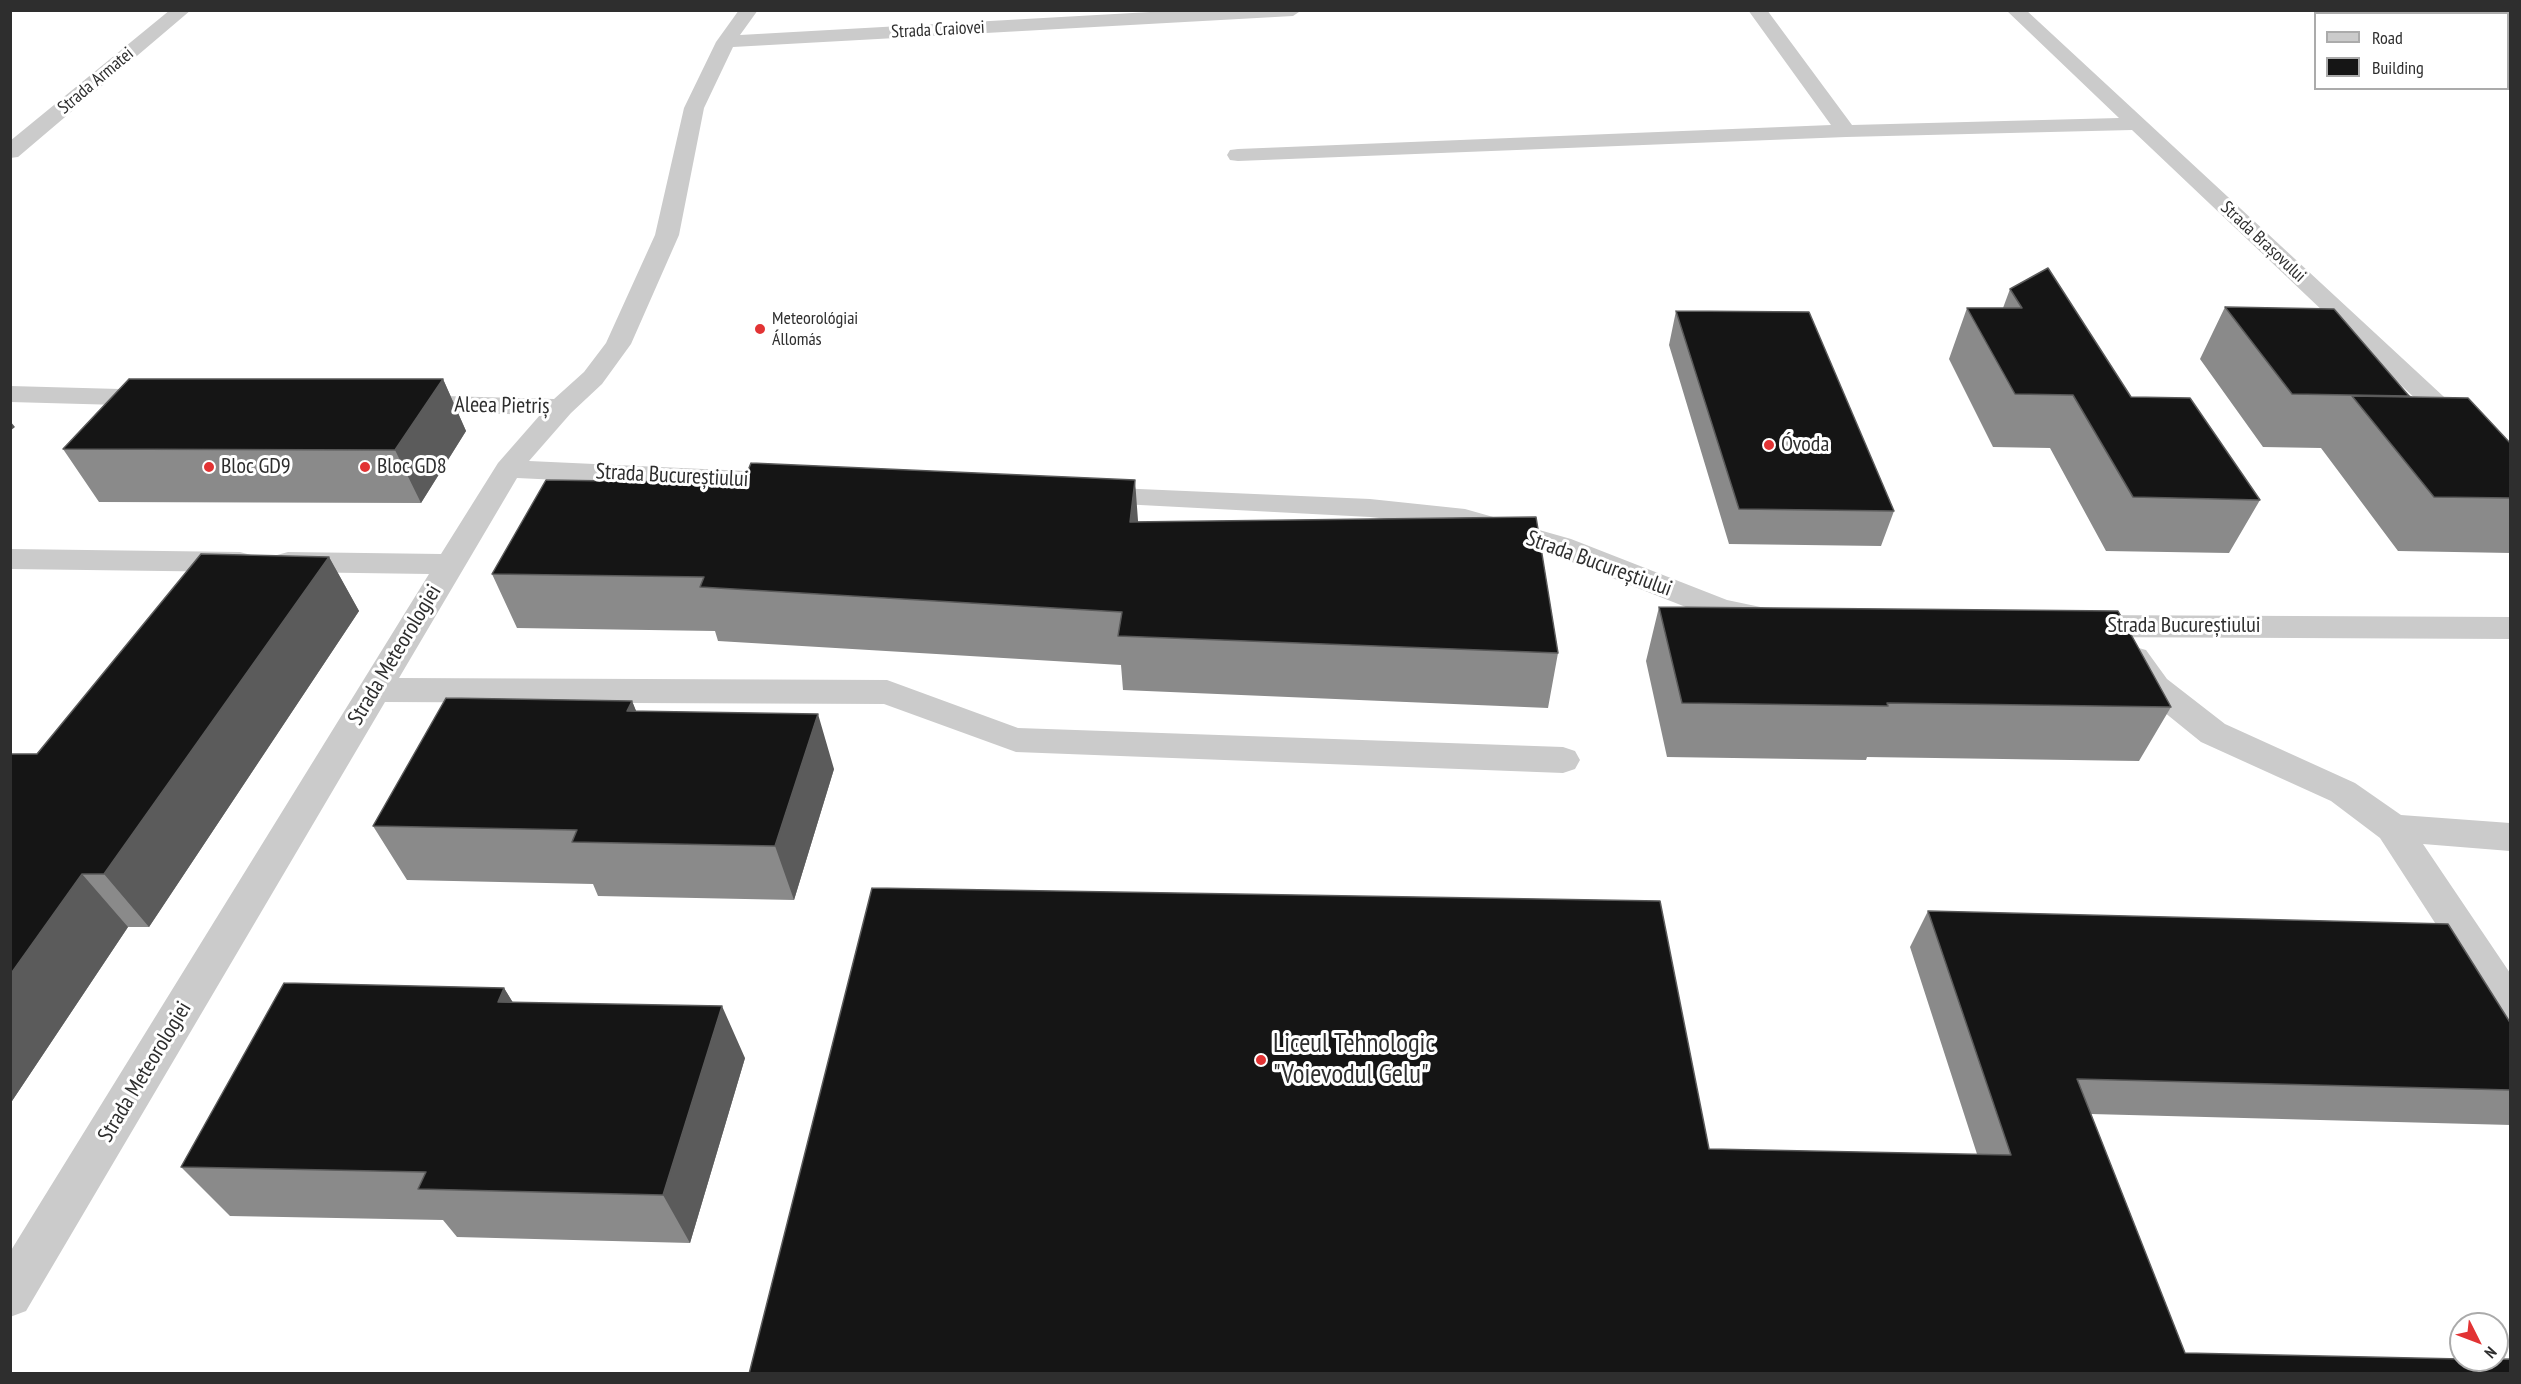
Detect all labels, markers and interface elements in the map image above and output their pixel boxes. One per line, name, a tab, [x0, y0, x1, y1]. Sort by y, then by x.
legend	[2314, 12, 2509, 90]
street label: Strada Craiovei	[891, 17, 985, 43]
text: Road	[2372, 26, 2403, 49]
street label: Strada Armatei	[54, 43, 138, 119]
text: Building	[2372, 56, 2424, 79]
street label: Strada Brașovului	[2216, 197, 2310, 287]
place label: Meteorológiai Állomás	[772, 308, 858, 350]
marker: Meteorológiai Állomás	[753, 322, 767, 336]
street label: Aleea Pietriș	[454, 392, 550, 420]
place label: Óvoda	[1781, 432, 1829, 458]
marker: Óvoda	[1762, 438, 1776, 452]
place label: Bloc GD9	[221, 454, 291, 480]
place label: Bloc GD8	[377, 454, 447, 480]
street label: Strada Bucureștiului	[595, 459, 749, 493]
marker: Bloc GD9	[202, 460, 216, 474]
marker: Bloc GD8	[358, 460, 372, 474]
street label: Strada Bucureștiului	[1523, 525, 1675, 603]
street label: Strada Meteorologiei	[343, 580, 447, 730]
street label: Strada Bucureștiului	[2108, 613, 2260, 639]
street label: Strada Meteorologiei	[93, 997, 197, 1147]
place label: Liceul Tehnologic "Voievodul Gelu"	[1273, 1028, 1435, 1091]
marker: Liceul Tehnologic "Voievodul Gelu"	[1254, 1053, 1268, 1067]
north arrow	[2449, 1312, 2509, 1372]
text: N	[2481, 1343, 2501, 1363]

